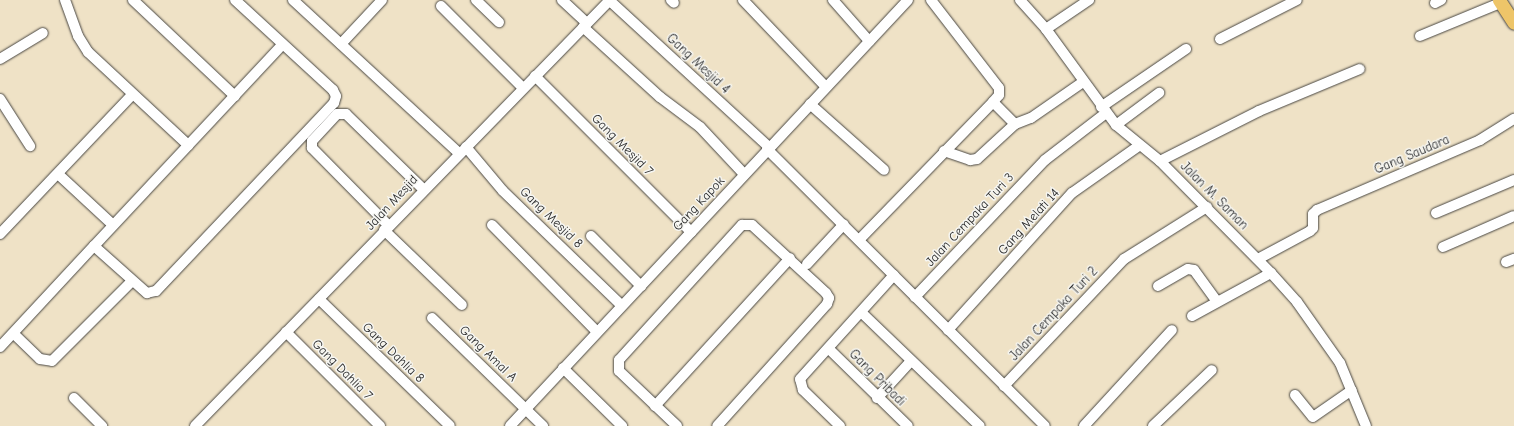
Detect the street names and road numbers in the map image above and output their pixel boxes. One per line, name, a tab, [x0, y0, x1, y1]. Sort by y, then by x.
street label: Gang Mesjid 4	[663, 31, 733, 97]
street label: Gang Mesjid 7	[588, 111, 656, 179]
street label: Gang Saudara	[1372, 132, 1452, 178]
street label: Jalan M. Saman	[1177, 159, 1251, 233]
street label: Jalan Cempaka Turi 3	[923, 170, 1017, 270]
street label: Jalan Mesjid	[363, 172, 421, 234]
street label: Gang Kapok	[670, 174, 728, 234]
street label: Gang Mesjid 8	[516, 184, 586, 252]
street label: Gang Melati 14	[995, 186, 1063, 258]
street label: Jalan Cempaka Turi 2	[1007, 264, 1101, 364]
street label: Gang Dahlia 8	[359, 320, 427, 386]
street label: Gang Amal A	[456, 323, 520, 385]
street label: Gang Dahlia 7	[308, 336, 376, 404]
street label: Gang Pribadi	[846, 347, 908, 409]

